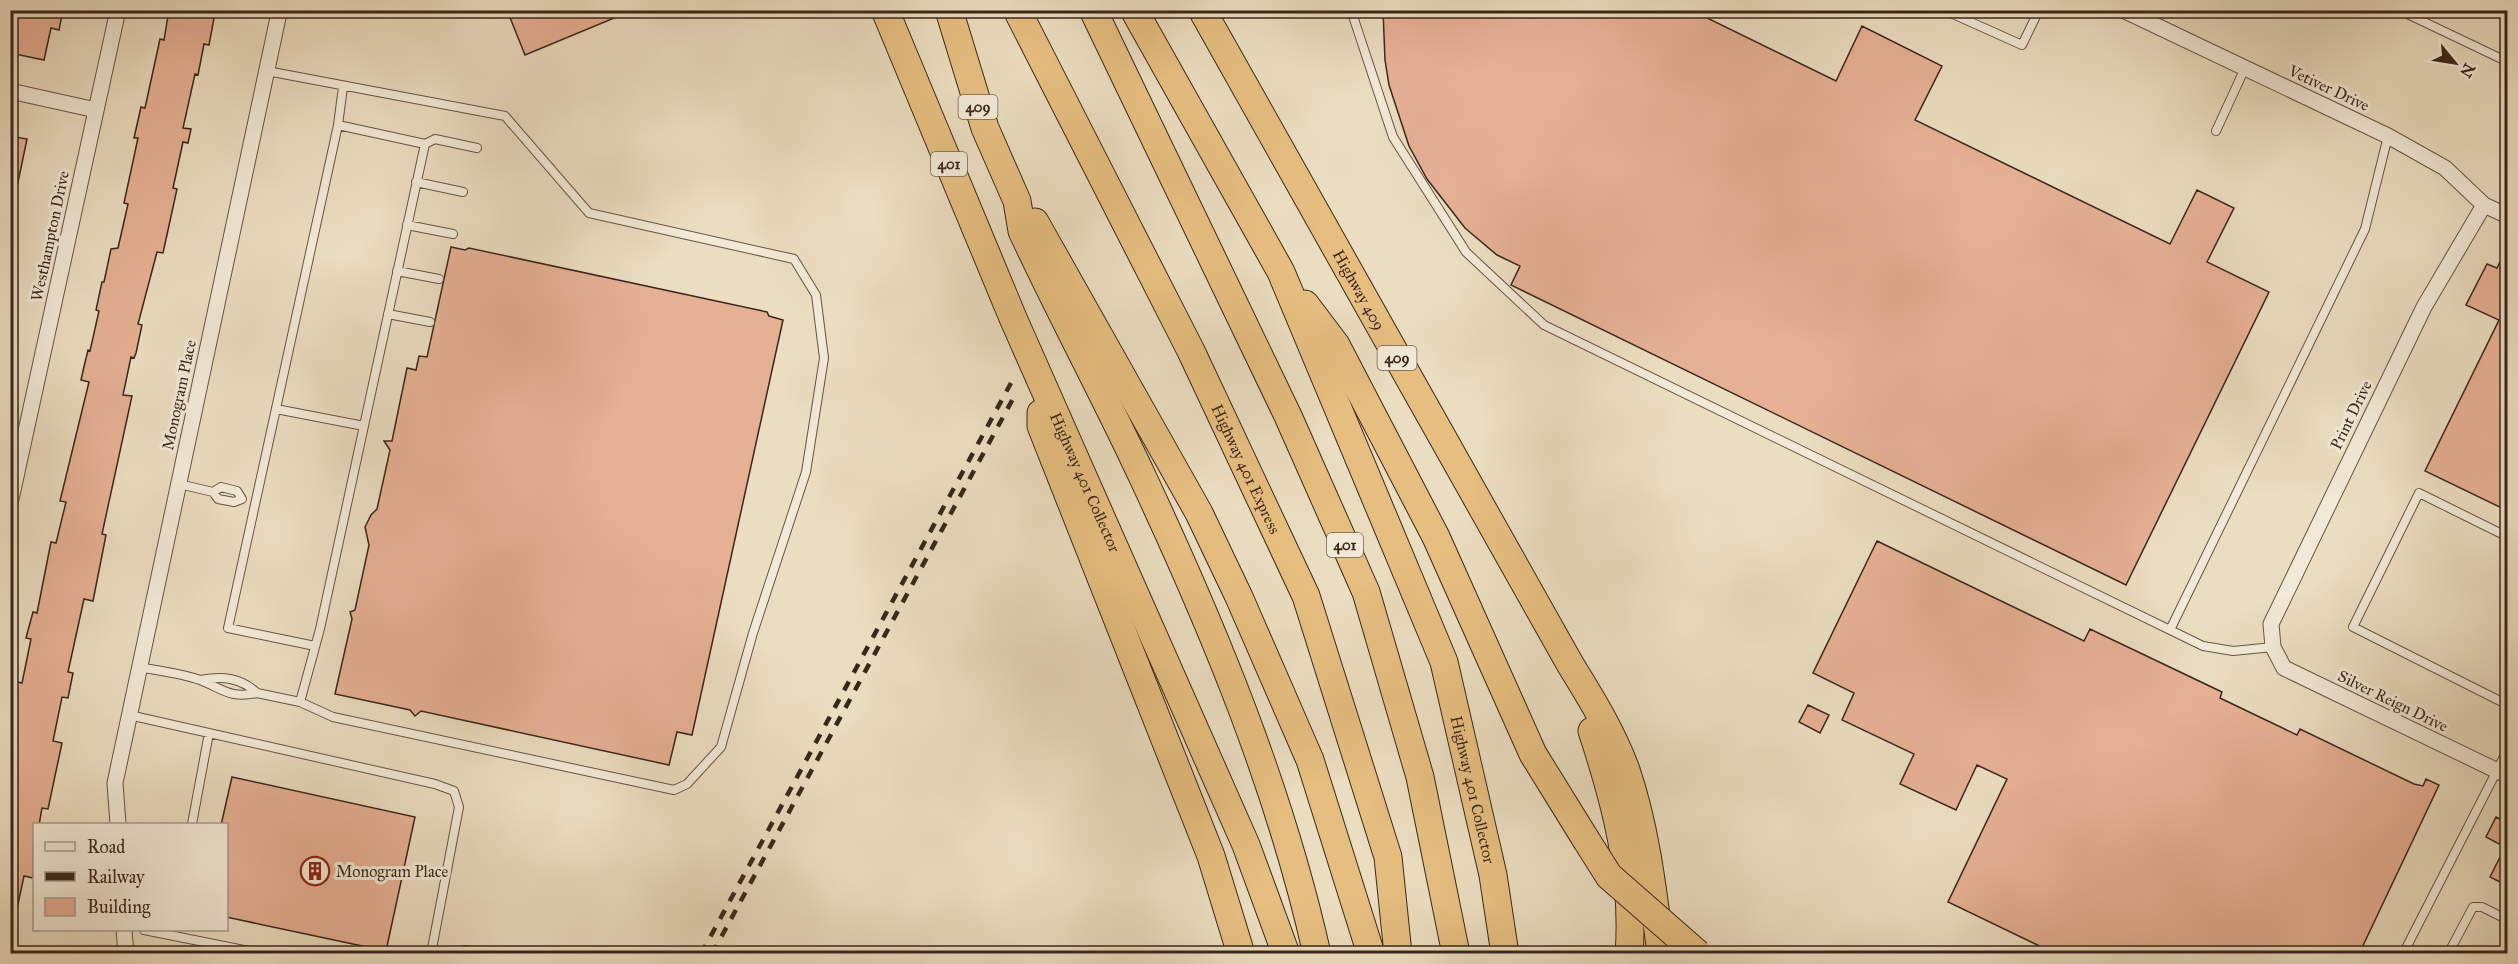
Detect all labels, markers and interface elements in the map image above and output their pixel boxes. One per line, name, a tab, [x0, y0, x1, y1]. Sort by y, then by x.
north arrow	[2425, 33, 2485, 93]
text: N	[2456, 60, 2479, 81]
street label: Vetiver Drive	[2285, 61, 2373, 115]
road number: 409	[958, 95, 998, 119]
road number: 401	[931, 152, 967, 176]
street label: Westhampton Drive	[27, 169, 73, 303]
street label: Highway 409	[1329, 246, 1390, 333]
street label: Monogram Place	[158, 338, 201, 452]
road number: 409	[1378, 346, 1416, 370]
street label: Print Drive	[2326, 377, 2376, 452]
street label: Highway 401 Express	[1208, 401, 1285, 537]
street label: Highway 401 Collector	[1046, 409, 1125, 555]
road number: 401	[1327, 533, 1363, 557]
street label: Silver Reign Drive	[2334, 666, 2451, 737]
street label: Highway 401 Collector	[1447, 714, 1500, 865]
legend	[33, 823, 228, 931]
text: Road	[87, 836, 125, 858]
building icon: Monogram Place	[299, 855, 331, 887]
place label: Monogram Place	[336, 862, 448, 882]
text: Railway	[87, 866, 145, 888]
text: Building	[87, 896, 151, 919]

